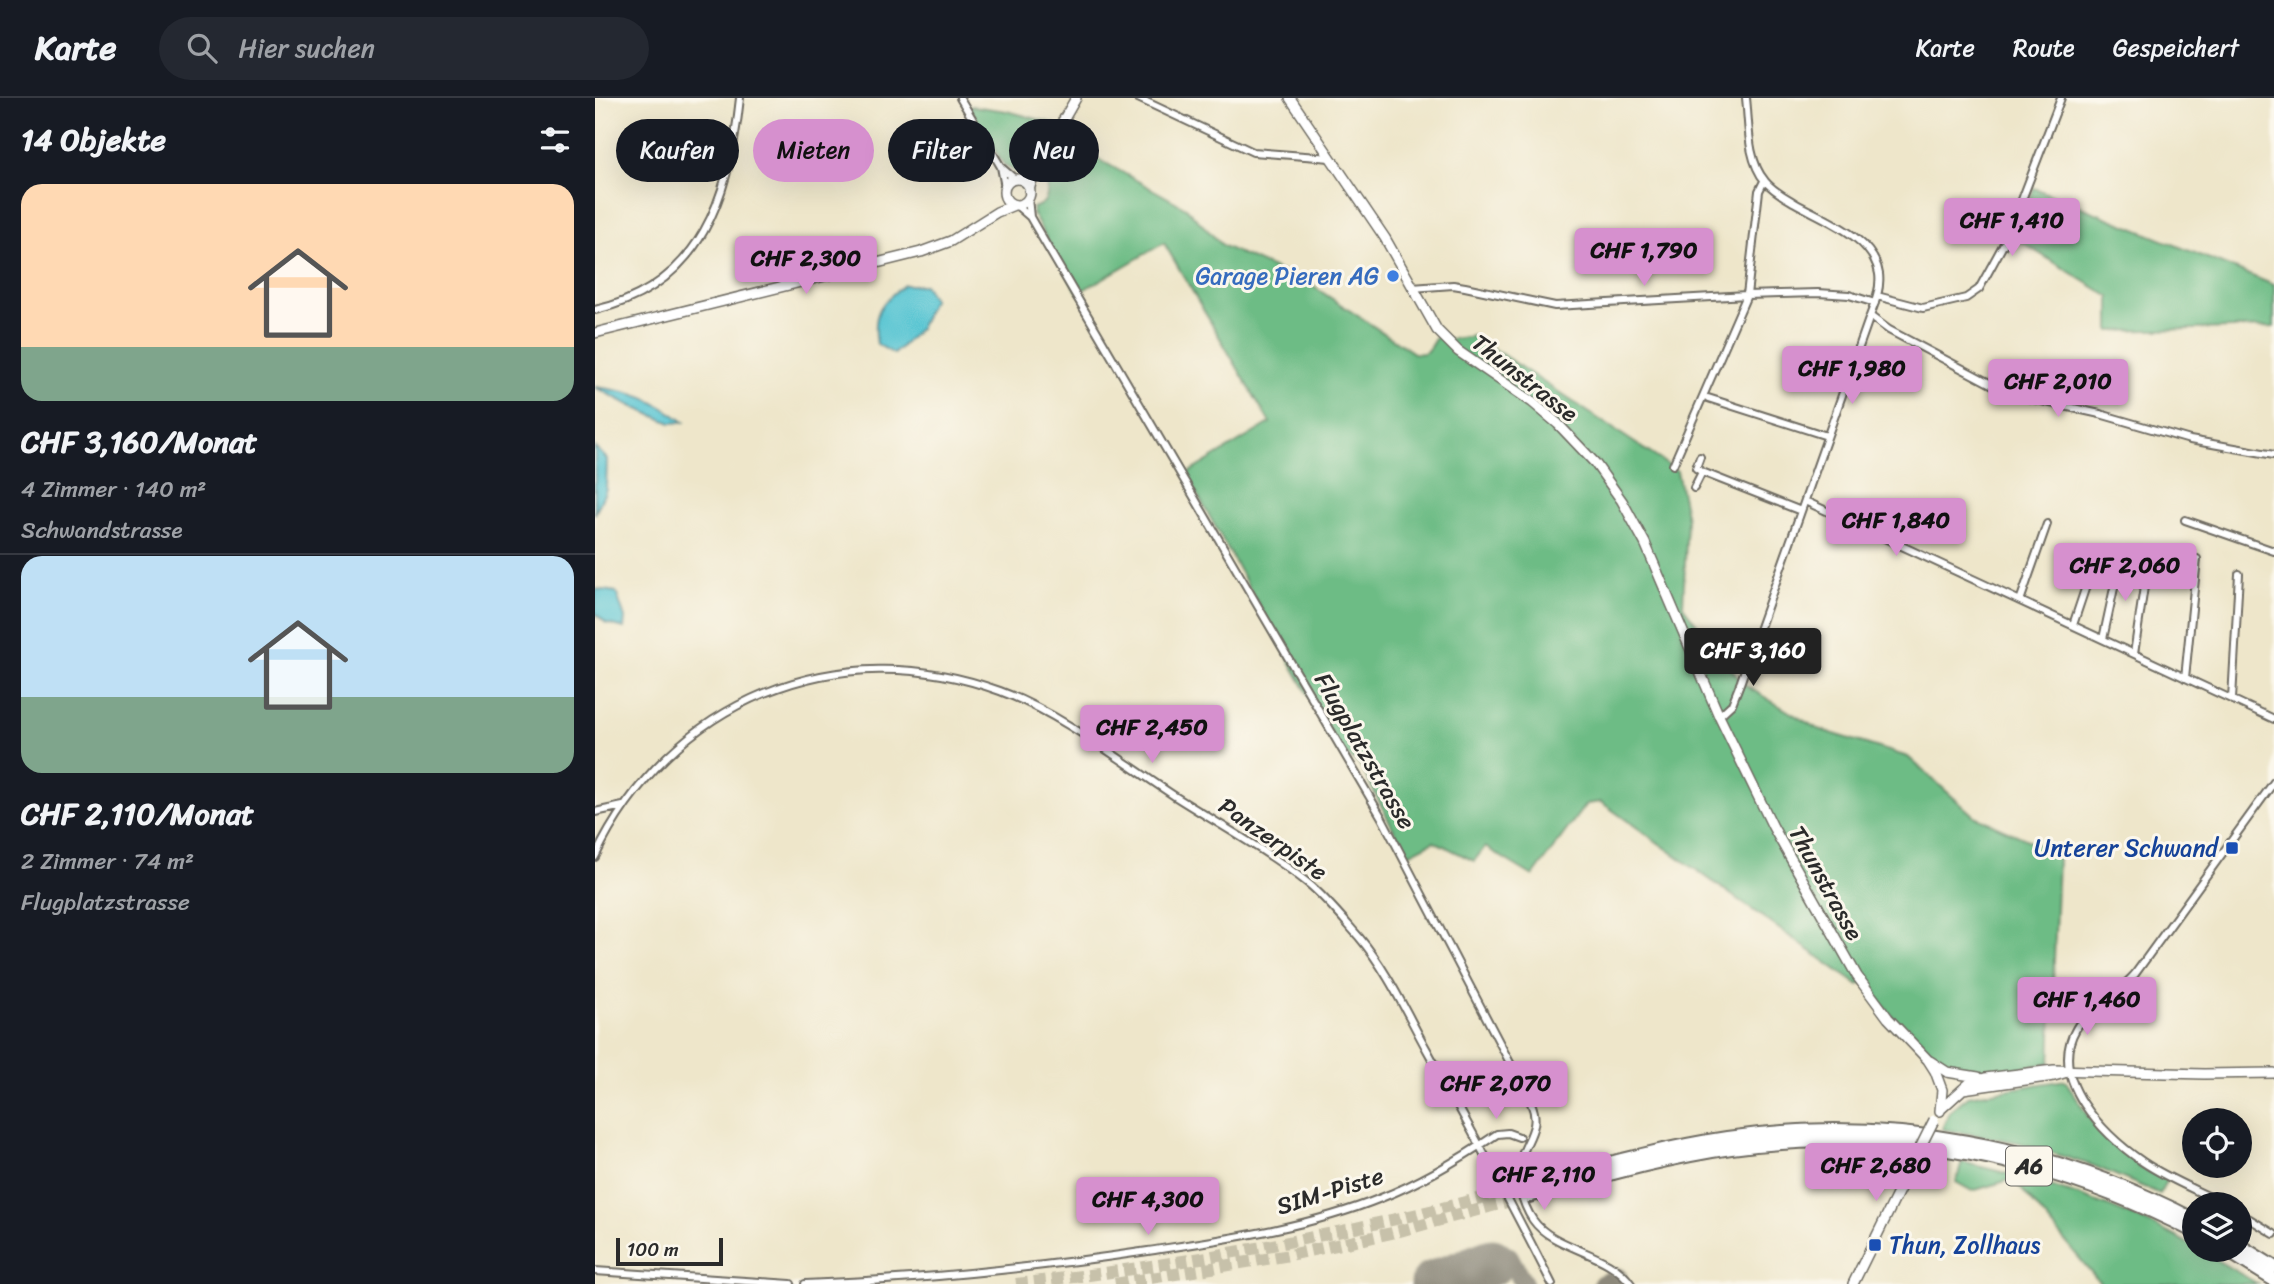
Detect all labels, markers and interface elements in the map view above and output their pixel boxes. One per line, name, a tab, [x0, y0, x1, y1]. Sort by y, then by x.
search box	[159, 17, 649, 80]
text: Karte	[35, 19, 117, 77]
text: Hier suchen	[239, 25, 375, 71]
text: Karte	[1916, 27, 1975, 69]
text: Route	[2013, 27, 2075, 69]
text: Gespeichert	[2113, 27, 2239, 69]
icon: search	[183, 29, 221, 67]
text: 14 Objekte	[21, 113, 166, 167]
chip: Kaufen	[616, 119, 739, 182]
chip: Mieten	[753, 119, 874, 182]
chip: Filter	[888, 119, 995, 182]
chip: Neu	[1009, 119, 1099, 182]
icon: filters	[536, 121, 574, 159]
pin: CHF 1,410	[1932, 198, 2092, 258]
text: CHF 1,410	[1960, 200, 2064, 241]
pin: CHF 1,790	[1564, 228, 1724, 288]
icon: home	[235, 230, 361, 356]
text: CHF 1,790	[1591, 230, 1698, 271]
pin: CHF 2,300	[726, 236, 886, 296]
text: CHF 2,300	[751, 238, 861, 279]
place label: Garage Pieren AG	[1195, 255, 1379, 297]
marker: Garage Pieren AG	[1385, 268, 1401, 284]
street label: Thunstrasse	[1462, 323, 1588, 434]
pin: CHF 1,980	[1772, 346, 1932, 406]
text: CHF 1,980	[1798, 348, 1906, 389]
pin: CHF 2,010	[1978, 360, 2138, 419]
text: CHF 2,010	[2004, 361, 2112, 402]
text: CHF 3,160/Monat	[21, 415, 257, 469]
text: 4 Zimmer · 140 m²	[21, 469, 206, 510]
pin: CHF 1,840	[1816, 498, 1976, 558]
text: CHF 1,840	[1842, 500, 1950, 541]
text: Schwandstrasse	[21, 510, 182, 551]
pin: CHF 2,060	[2045, 544, 2205, 603]
text: CHF 2,060	[2070, 545, 2180, 586]
icon: home	[235, 602, 361, 728]
pin: CHF 3,160	[1673, 628, 1833, 688]
text: CHF 3,160	[1700, 630, 1806, 671]
street label: Flugplatzstrasse	[1303, 664, 1427, 838]
pin: CHF 2,450	[1072, 706, 1232, 765]
text: CHF 2,450	[1096, 707, 1208, 748]
street label: Panzerpiste	[1210, 786, 1336, 892]
text: CHF 2,110/Monat	[21, 787, 254, 841]
street label: Thunstrasse	[1777, 818, 1875, 949]
place label: Unterer Schwand	[2034, 827, 2219, 869]
marker: Unterer Schwand	[2224, 840, 2240, 856]
text: 2 Zimmer · 74 m²	[21, 841, 194, 882]
text: Flugplatzstrasse	[21, 882, 190, 923]
pin: CHF 1,460	[2007, 978, 2167, 1037]
text: CHF 1,460	[2033, 979, 2141, 1020]
pin: CHF 2,070	[1416, 1062, 1576, 1121]
text: CHF 2,070	[1441, 1063, 1551, 1104]
map controls	[2182, 1108, 2252, 1262]
button: locate	[2182, 1108, 2252, 1178]
pin: CHF 2,680	[1796, 1144, 1956, 1203]
text: CHF 2,680	[1821, 1145, 1931, 1186]
road number: A6	[2006, 1147, 2052, 1186]
pin: CHF 2,110	[1464, 1152, 1624, 1212]
text: CHF 2,110	[1493, 1154, 1595, 1195]
street label: SIM-Piste	[1271, 1155, 1389, 1227]
pin: CHF 4,300	[1068, 1178, 1228, 1237]
text: CHF 4,300	[1092, 1179, 1204, 1220]
button: layers	[2182, 1192, 2252, 1262]
place label: Thun, Zollhaus	[1889, 1224, 2041, 1266]
text: 100 m	[627, 1233, 679, 1266]
scale bar	[616, 1235, 723, 1267]
marker: Thun, Zollhaus	[1867, 1237, 1883, 1253]

